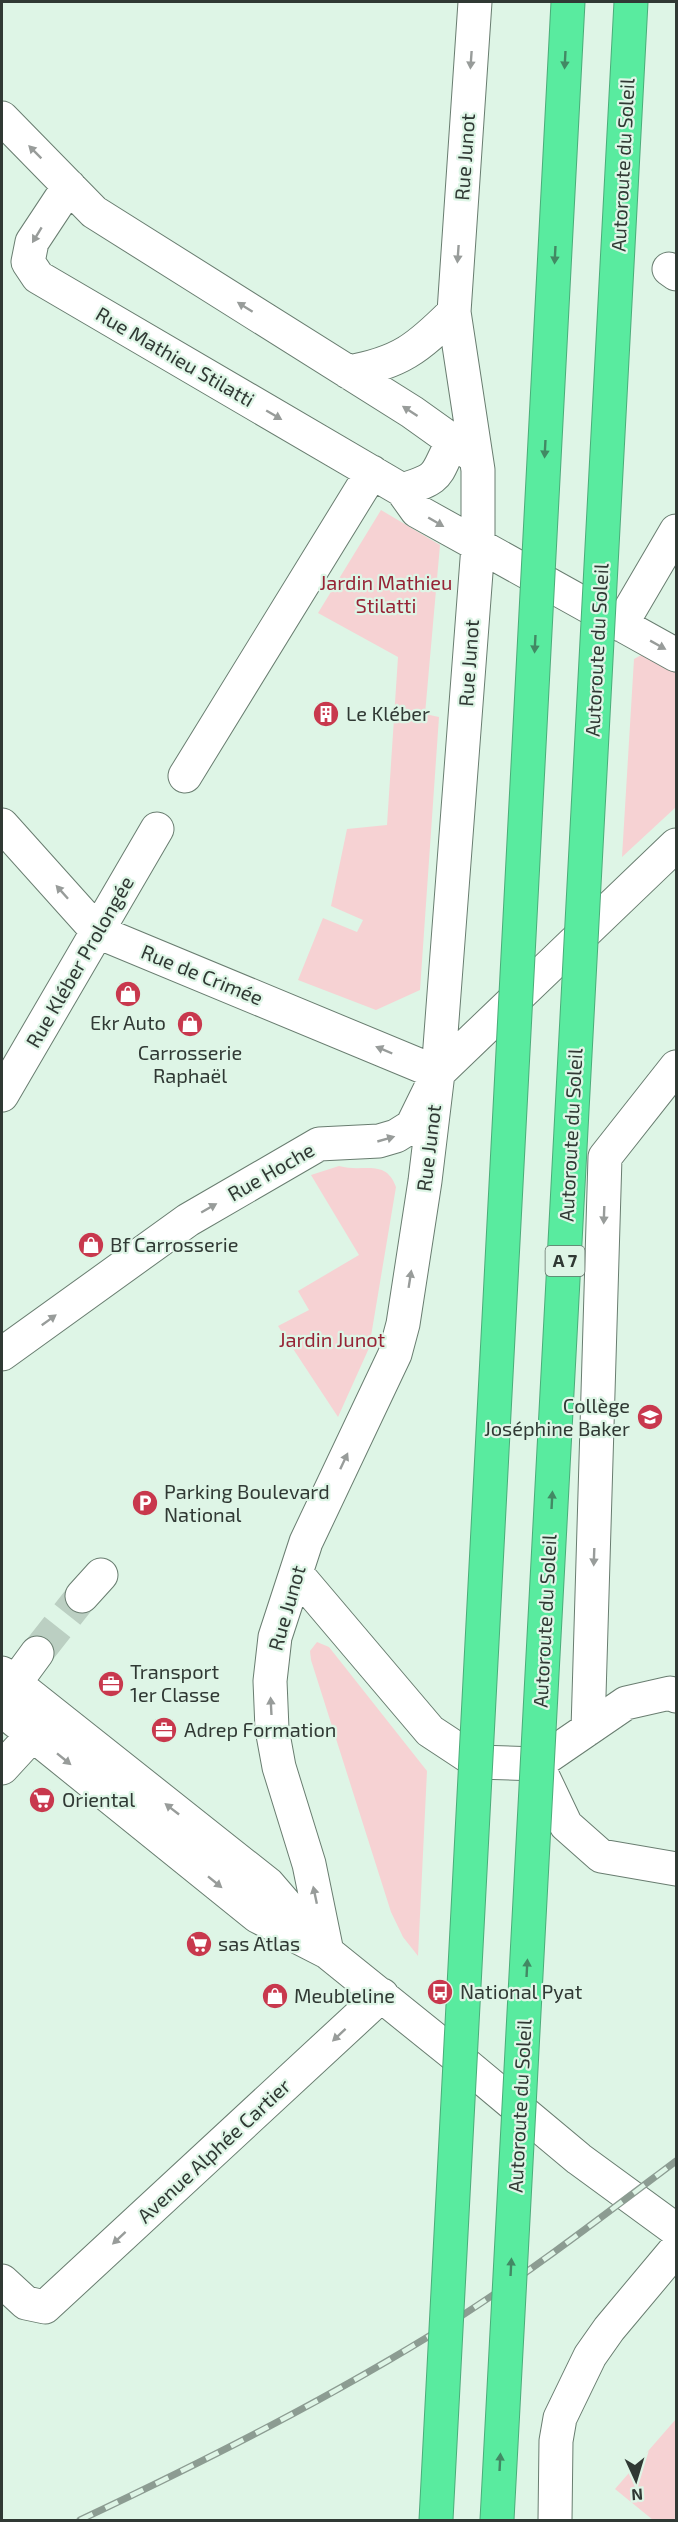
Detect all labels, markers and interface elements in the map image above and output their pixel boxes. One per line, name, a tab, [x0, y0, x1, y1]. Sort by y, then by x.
one-way arrow	[466, 50, 476, 69]
one-way arrow	[561, 50, 570, 69]
street label: Autoroute du Soleil	[605, 78, 639, 252]
street label: Rue Junot	[449, 112, 479, 201]
one-way arrow	[29, 145, 43, 159]
one-way arrow	[32, 227, 43, 243]
one-way arrow	[453, 245, 463, 264]
one-way arrow	[550, 245, 560, 264]
street label: Rue Mathieu Stilatti	[92, 301, 259, 411]
one-way arrow	[237, 302, 253, 313]
one-way arrow	[402, 406, 418, 417]
one-way arrow	[266, 410, 282, 421]
one-way arrow	[540, 440, 549, 459]
one-way arrow	[428, 516, 444, 527]
street label: Autoroute du Soleil	[579, 563, 613, 737]
park label: Jardin Mathieu Stilatti	[320, 570, 452, 617]
street label: Rue Junot	[453, 618, 483, 707]
one-way arrow	[530, 635, 539, 654]
one-way arrow	[650, 640, 667, 650]
building icon: Le Kléber	[311, 699, 341, 729]
place label: Le Kléber	[346, 701, 430, 725]
street label: Rue Kléber Prolongée	[20, 871, 138, 1052]
one-way arrow	[56, 885, 69, 900]
street label: Rue de Crimée	[138, 939, 267, 1009]
shop icon: Ekr Auto	[113, 979, 143, 1009]
shop icon: Carrosserie Raphaël	[175, 1009, 205, 1039]
place label: Ekr Auto	[90, 1010, 166, 1034]
place label: Carrosserie Raphaël	[138, 1040, 242, 1087]
one-way arrow	[375, 1045, 393, 1054]
street label: Autoroute du Soleil	[553, 1048, 587, 1222]
street label: Rue Junot	[411, 1103, 445, 1193]
one-way arrow	[377, 1134, 395, 1143]
street label: Rue Hoche	[223, 1137, 318, 1205]
one-way arrow	[200, 1203, 217, 1213]
one-way arrow	[599, 1206, 608, 1225]
shop icon: Bf Carrosserie	[76, 1230, 106, 1260]
place label: Bf Carrosserie	[110, 1232, 238, 1256]
road number: A 7	[546, 1246, 584, 1276]
one-way arrow	[406, 1270, 415, 1289]
one-way arrow	[40, 1314, 56, 1326]
park label: Jardin Junot	[279, 1327, 386, 1351]
place label: Collège Joséphine Baker	[484, 1393, 630, 1440]
school or university icon: Collège Joséphine Baker	[635, 1402, 665, 1432]
one-way arrow	[340, 1453, 349, 1470]
place label: Parking Boulevard National	[164, 1479, 330, 1526]
parking icon: Parking Boulevard National	[130, 1488, 160, 1518]
one-way arrow	[547, 1491, 556, 1510]
street label: Autoroute du Soleil	[527, 1534, 561, 1708]
one-way arrow	[589, 1548, 598, 1567]
street label: Rue Junot	[262, 1562, 310, 1653]
place label: Transport 1er Classe	[130, 1659, 220, 1706]
office icon: Transport 1er Classe	[96, 1669, 126, 1699]
one-way arrow	[267, 1696, 276, 1715]
office icon: Adrep Formation	[149, 1715, 179, 1745]
place label: Adrep Formation	[184, 1717, 336, 1741]
one-way arrow	[56, 1753, 71, 1765]
supermarket icon: Oriental	[27, 1785, 57, 1815]
place label: Oriental	[62, 1787, 135, 1811]
one-way arrow	[165, 1803, 180, 1815]
one-way arrow	[207, 1875, 222, 1888]
one-way arrow	[310, 1885, 319, 1904]
supermarket icon: sas Atlas	[184, 1929, 214, 1959]
place label: sas Atlas	[218, 1931, 300, 1955]
one-way arrow	[523, 1958, 532, 1977]
bus stop icon: National Pyat	[425, 1977, 455, 2007]
place label: National Pyat	[460, 1979, 583, 2003]
shop icon: Meubleline	[260, 1981, 290, 2011]
place label: Meubleline	[294, 1983, 395, 2007]
street label: Autoroute du Soleil	[502, 2019, 536, 2193]
one-way arrow	[332, 2028, 347, 2041]
street label: Avenue Alphée Cartier	[132, 2073, 295, 2227]
one-way arrow	[112, 2231, 126, 2245]
one-way arrow	[507, 2258, 516, 2277]
north arrow	[606, 2450, 666, 2510]
one-way arrow	[495, 2453, 505, 2472]
text: N	[631, 2486, 644, 2505]

